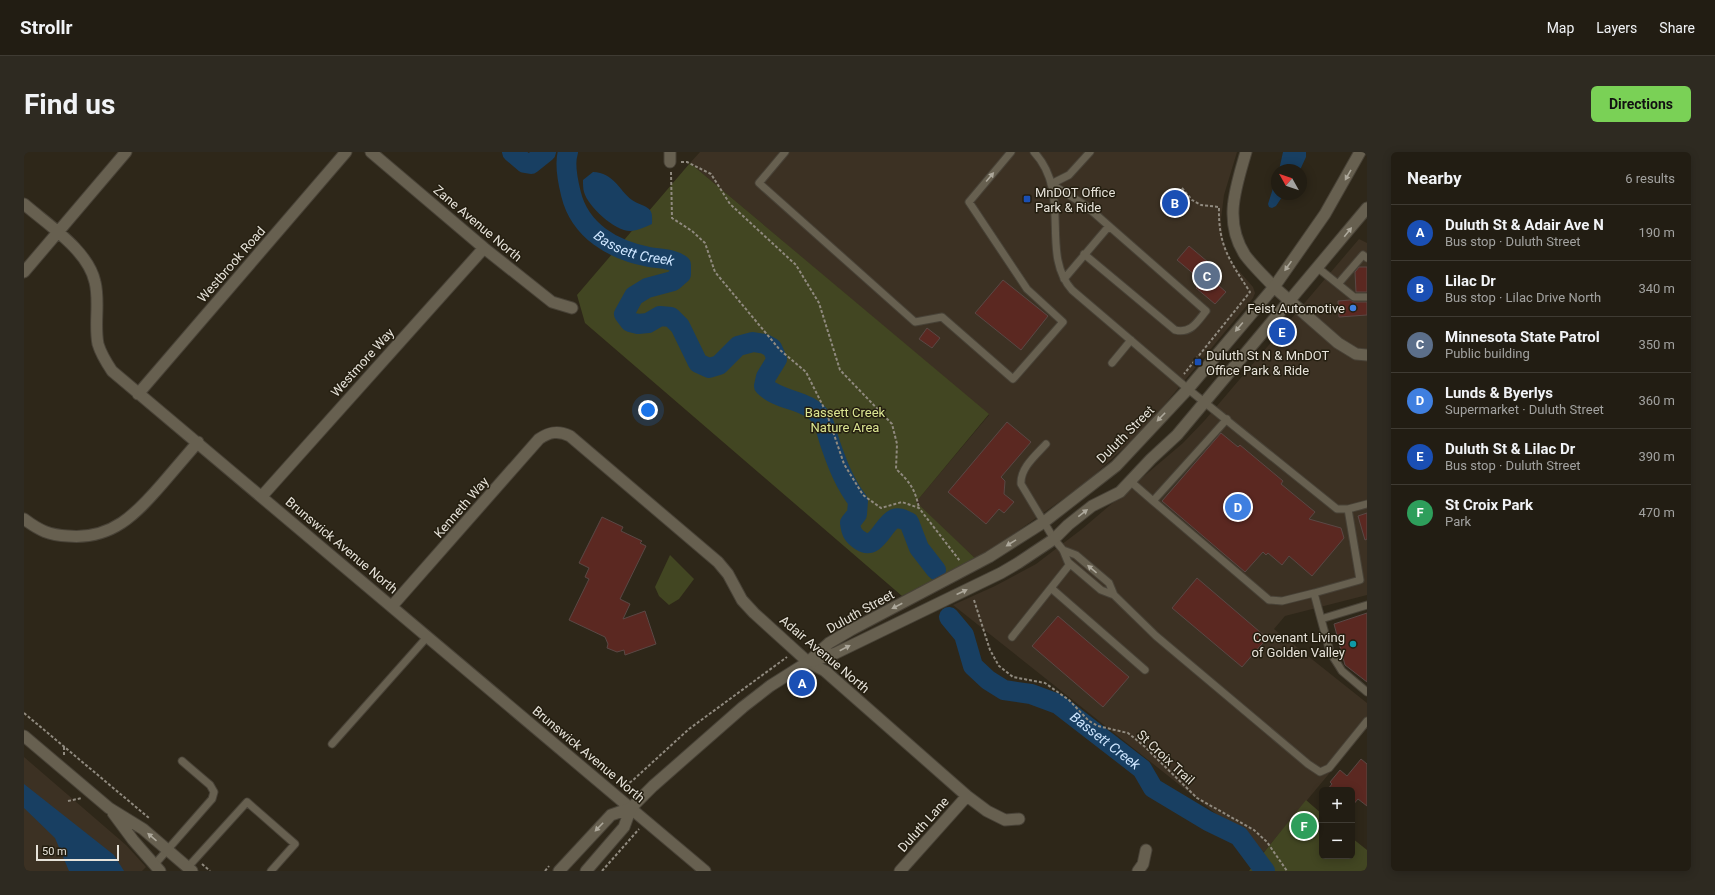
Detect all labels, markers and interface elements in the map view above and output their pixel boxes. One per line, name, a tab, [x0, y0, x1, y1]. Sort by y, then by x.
text: Strollr	[20, 16, 73, 39]
text: Map	[1547, 20, 1574, 36]
text: Layers	[1596, 20, 1637, 36]
text: Share	[1659, 20, 1695, 36]
button: Directions	[1591, 86, 1691, 122]
text: Find us	[24, 88, 115, 121]
north arrow	[1271, 164, 1307, 200]
text: Nearby	[1407, 168, 1462, 188]
one-way arrow	[1344, 169, 1351, 181]
one-way arrow	[986, 171, 995, 182]
text: 6 results	[1625, 171, 1675, 186]
street label: Zane Avenue North	[430, 182, 525, 265]
place label: MnDOT Office Park & Ride	[1035, 185, 1115, 215]
pin: B	[1162, 188, 1188, 218]
marker: MnDOT Office Park & Ride	[1022, 194, 1032, 204]
text: Duluth St & Adair Ave N	[1445, 216, 1604, 234]
street label: Westbrook Road	[194, 223, 268, 305]
text: A	[1416, 225, 1424, 240]
text: 190 m	[1638, 225, 1675, 240]
one-way arrow	[1343, 226, 1352, 237]
water label: Bassett Creek	[591, 227, 677, 269]
text: Bus stop · Duluth Street	[1445, 234, 1581, 249]
pin: C	[1194, 261, 1220, 291]
one-way arrow	[1284, 261, 1292, 271]
text: Lilac Dr	[1445, 272, 1496, 290]
text: B	[1416, 281, 1424, 296]
text: 340 m	[1638, 281, 1675, 296]
text: Bus stop · Lilac Drive North	[1445, 290, 1601, 305]
place label: Feist Automotive	[1247, 301, 1345, 316]
marker: Feist Automotive	[1348, 303, 1358, 313]
pin: E	[1269, 317, 1295, 347]
one-way arrow	[1235, 322, 1244, 333]
street label: Westmore Way	[328, 325, 397, 400]
text: Minnesota State Patrol	[1445, 328, 1600, 346]
text: C	[1416, 337, 1424, 352]
text: 350 m	[1638, 337, 1675, 352]
text: Public building	[1445, 346, 1530, 361]
place label: Duluth St N & MnDOT Office Park & Ride	[1206, 348, 1330, 378]
marker: Duluth St N & MnDOT Office Park & Ride	[1193, 357, 1203, 367]
text: Lunds & Byerlys	[1445, 384, 1553, 402]
text: D	[1416, 393, 1424, 408]
text: 360 m	[1638, 393, 1675, 408]
your location	[638, 400, 658, 420]
text: Supermarket · Duluth Street	[1445, 402, 1604, 417]
street label: Duluth Street	[1094, 403, 1157, 466]
park label: Bassett Creek Nature Area	[805, 405, 886, 435]
one-way arrow	[1157, 412, 1166, 422]
text: Duluth St & Lilac Dr	[1445, 440, 1575, 458]
text: E	[1416, 449, 1424, 464]
text: 390 m	[1638, 449, 1675, 464]
text: Bus stop · Duluth Street	[1445, 458, 1581, 473]
street label: Kenneth Way	[431, 474, 492, 541]
pin: D	[1225, 492, 1251, 522]
street label: Brunswick Avenue North	[283, 494, 401, 597]
text: St Croix Park	[1445, 496, 1533, 514]
text: F	[1416, 505, 1424, 520]
text: 470 m	[1638, 505, 1675, 520]
one-way arrow	[1077, 509, 1088, 517]
text: Park	[1445, 514, 1471, 529]
one-way arrow	[1005, 540, 1017, 547]
one-way arrow	[1087, 564, 1098, 573]
street label: Duluth Street	[824, 587, 897, 636]
one-way arrow	[956, 589, 968, 595]
one-way arrow	[891, 603, 903, 609]
street label: Adair Avenue North	[777, 612, 873, 696]
place label: Covenant Living of Golden Valley	[1251, 630, 1345, 660]
marker: Covenant Living of Golden Valley	[1348, 639, 1358, 649]
one-way arrow	[839, 645, 851, 652]
pin: A	[789, 668, 815, 698]
street label: Brunswick Avenue North	[530, 703, 648, 806]
water label: Bassett Creek	[1067, 709, 1144, 773]
street label: St Croix Trail	[1134, 727, 1197, 788]
map controls	[1319, 787, 1355, 859]
button: +	[1319, 787, 1355, 823]
street label: Duluth Lane	[895, 794, 952, 855]
pin: F	[1291, 811, 1317, 841]
one-way arrow	[595, 823, 604, 832]
button: −	[1319, 823, 1355, 859]
one-way arrow	[147, 832, 157, 841]
scale bar	[36, 843, 119, 862]
text: 50 m	[42, 845, 67, 858]

